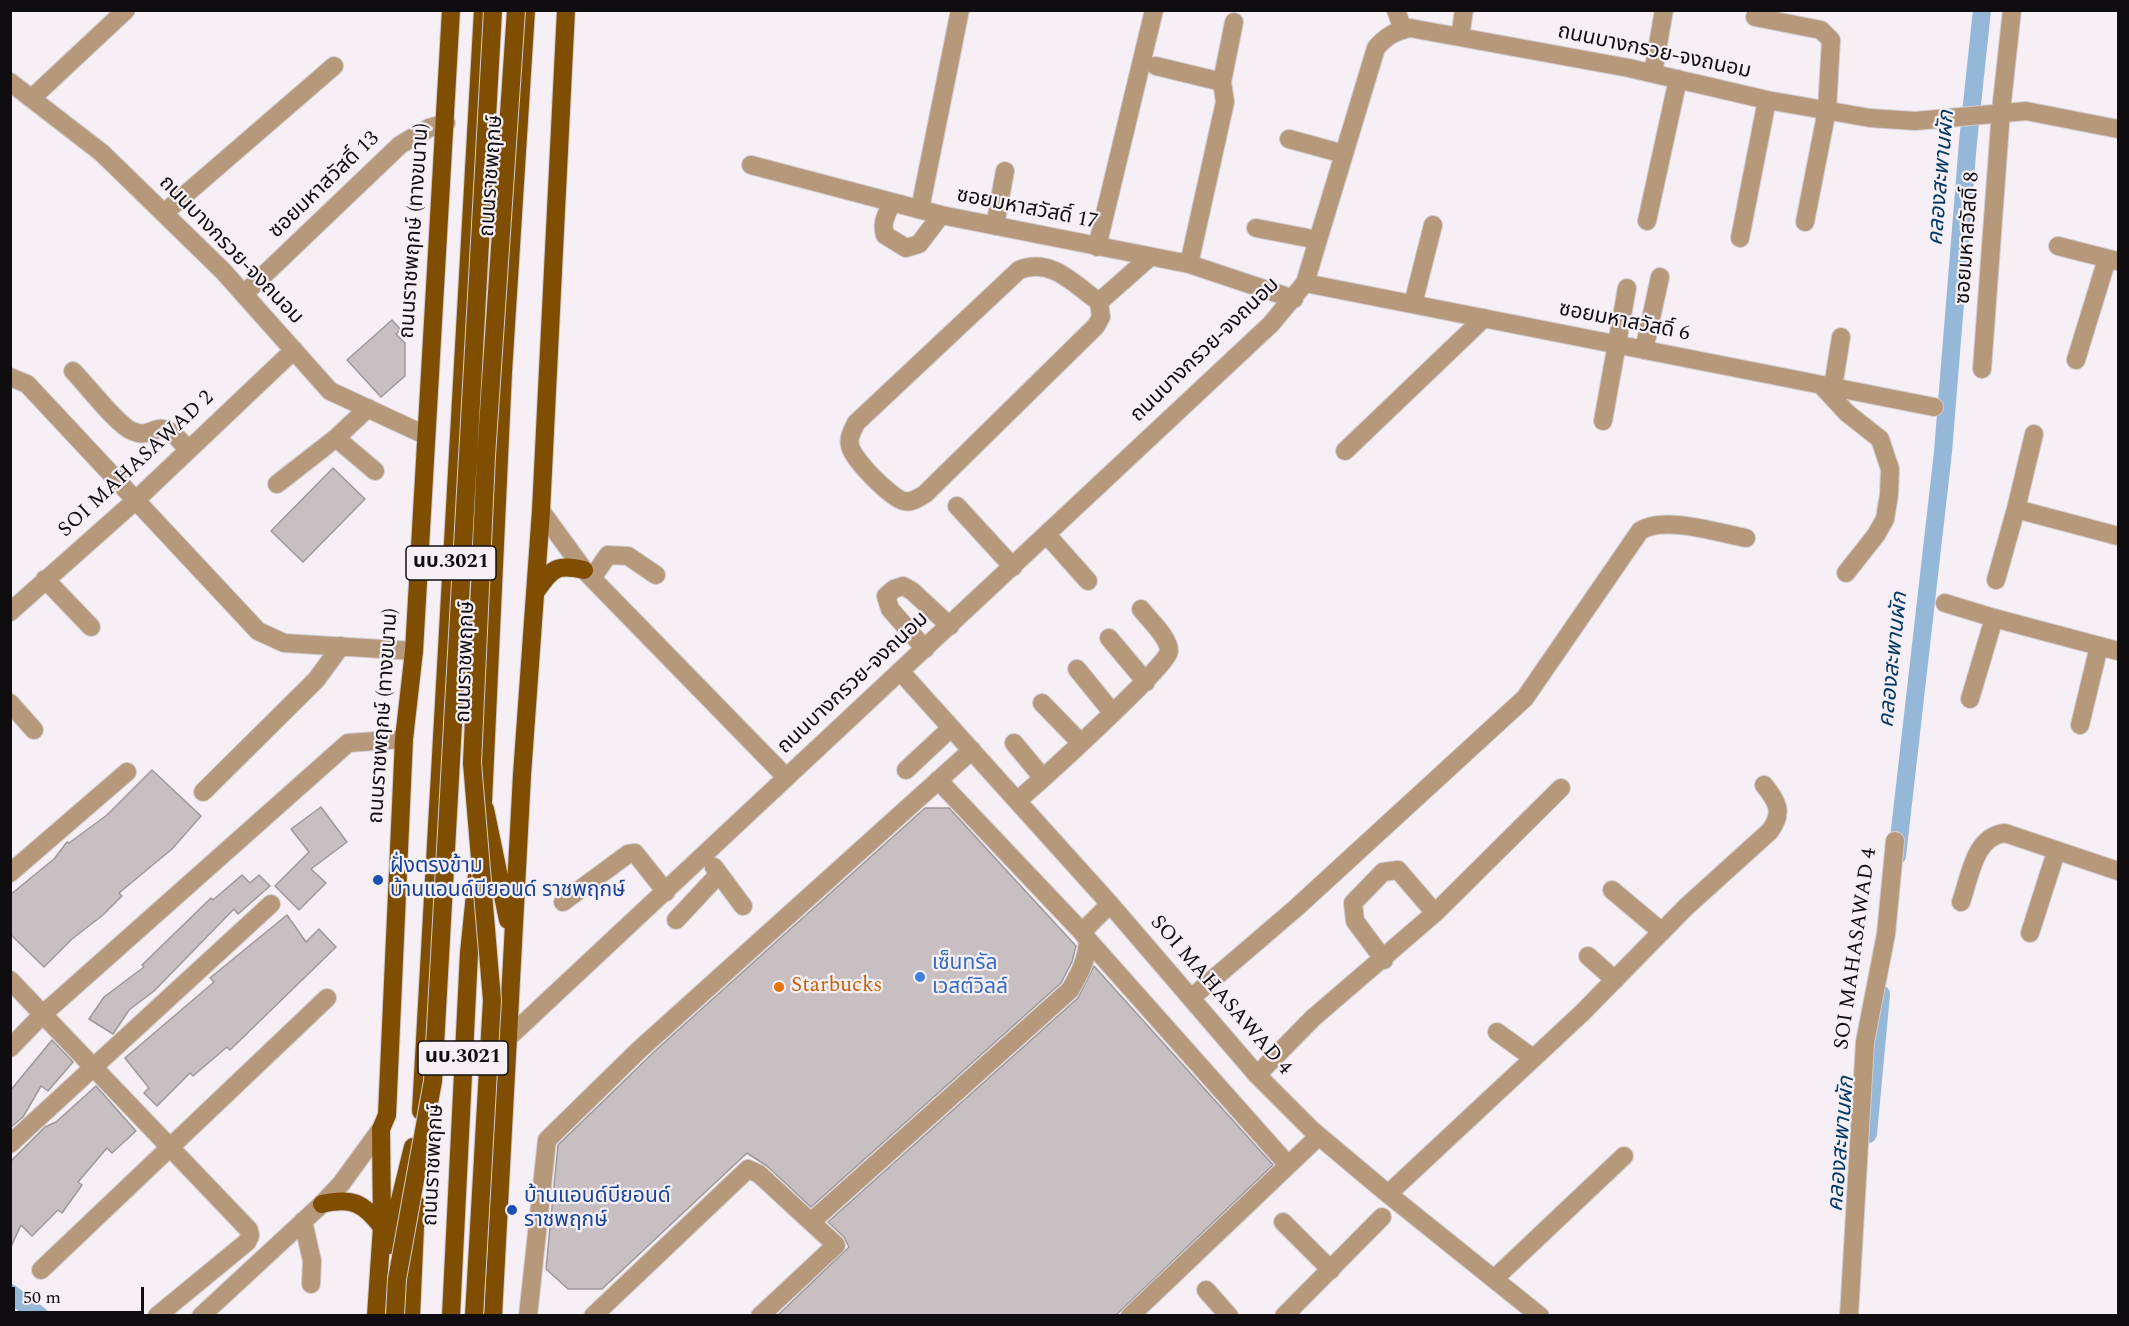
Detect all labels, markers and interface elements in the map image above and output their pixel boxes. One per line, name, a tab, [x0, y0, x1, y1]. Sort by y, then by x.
street label: ถนนบางกรวย-จงถนอม	[1555, 20, 1753, 86]
water label: คลองสะพานผัก	[1924, 109, 1962, 247]
street label: ถนนราชพฤกษ์	[476, 114, 510, 238]
street label: ถนนราชพฤกษ์ (ทางขนาน)	[396, 122, 436, 340]
street label: ซอยมหาสวัสดิ์ 13	[265, 127, 385, 245]
street label: ถนนบางกรวย-จงถนอม	[152, 171, 308, 331]
street label: ซอยมหาสวัสดิ์ 8	[1952, 171, 1986, 305]
street label: ซอยมหาสวัสดิ์ 17	[954, 184, 1100, 236]
street label: ถนนบางกรวย-จงถนอม	[1126, 273, 1286, 429]
street label: ซอยมหาสวัสดิ์ 6	[1556, 298, 1692, 348]
street label: SOI MAHASAWAD 2	[54, 386, 220, 544]
road number: นบ.3021	[406, 546, 496, 580]
water label: คลองสะพานผัก	[1875, 591, 1915, 729]
street label: ถนนราชพฤกษ์	[452, 601, 482, 723]
street label: ถนนราชพฤกษ์ (ทางขนาน)	[365, 607, 405, 825]
street label: ถนนบางกรวย-จงถนอม	[773, 608, 935, 760]
street label: SOI MAHASAWAD 4	[1830, 846, 1884, 1052]
place label: ฝั่งตรงข้าม บ้านแอนด์บียอนด์ ราชพฤกษ์	[390, 855, 626, 905]
marker: ฝั่งตรงข้าม บ้านแอนด์บียอนด์ ราชพฤกษ์	[371, 873, 385, 887]
street label: SOI MAHASAWAD 4	[1144, 911, 1296, 1081]
place label: เซ็นทรัล เวสต์วิลล์	[932, 952, 1008, 1002]
marker: เซ็นทรัล เวสต์วิลล์	[913, 970, 927, 984]
place label: Starbucks	[791, 974, 882, 1000]
marker: Starbucks	[772, 980, 786, 994]
road number: นบ.3021	[418, 1041, 508, 1075]
water label: คลองสะพานผัก	[1824, 1075, 1862, 1213]
street label: ถนนราชพฤกษ์	[419, 1103, 451, 1227]
place label: บ้านแอนด์บียอนด์ ราชพฤกษ์	[524, 1185, 671, 1235]
marker: บ้านแอนด์บียอนด์ ราชพฤกษ์	[505, 1203, 519, 1217]
scale bar	[15, 1275, 147, 1313]
text: 50 m	[23, 1284, 61, 1311]

